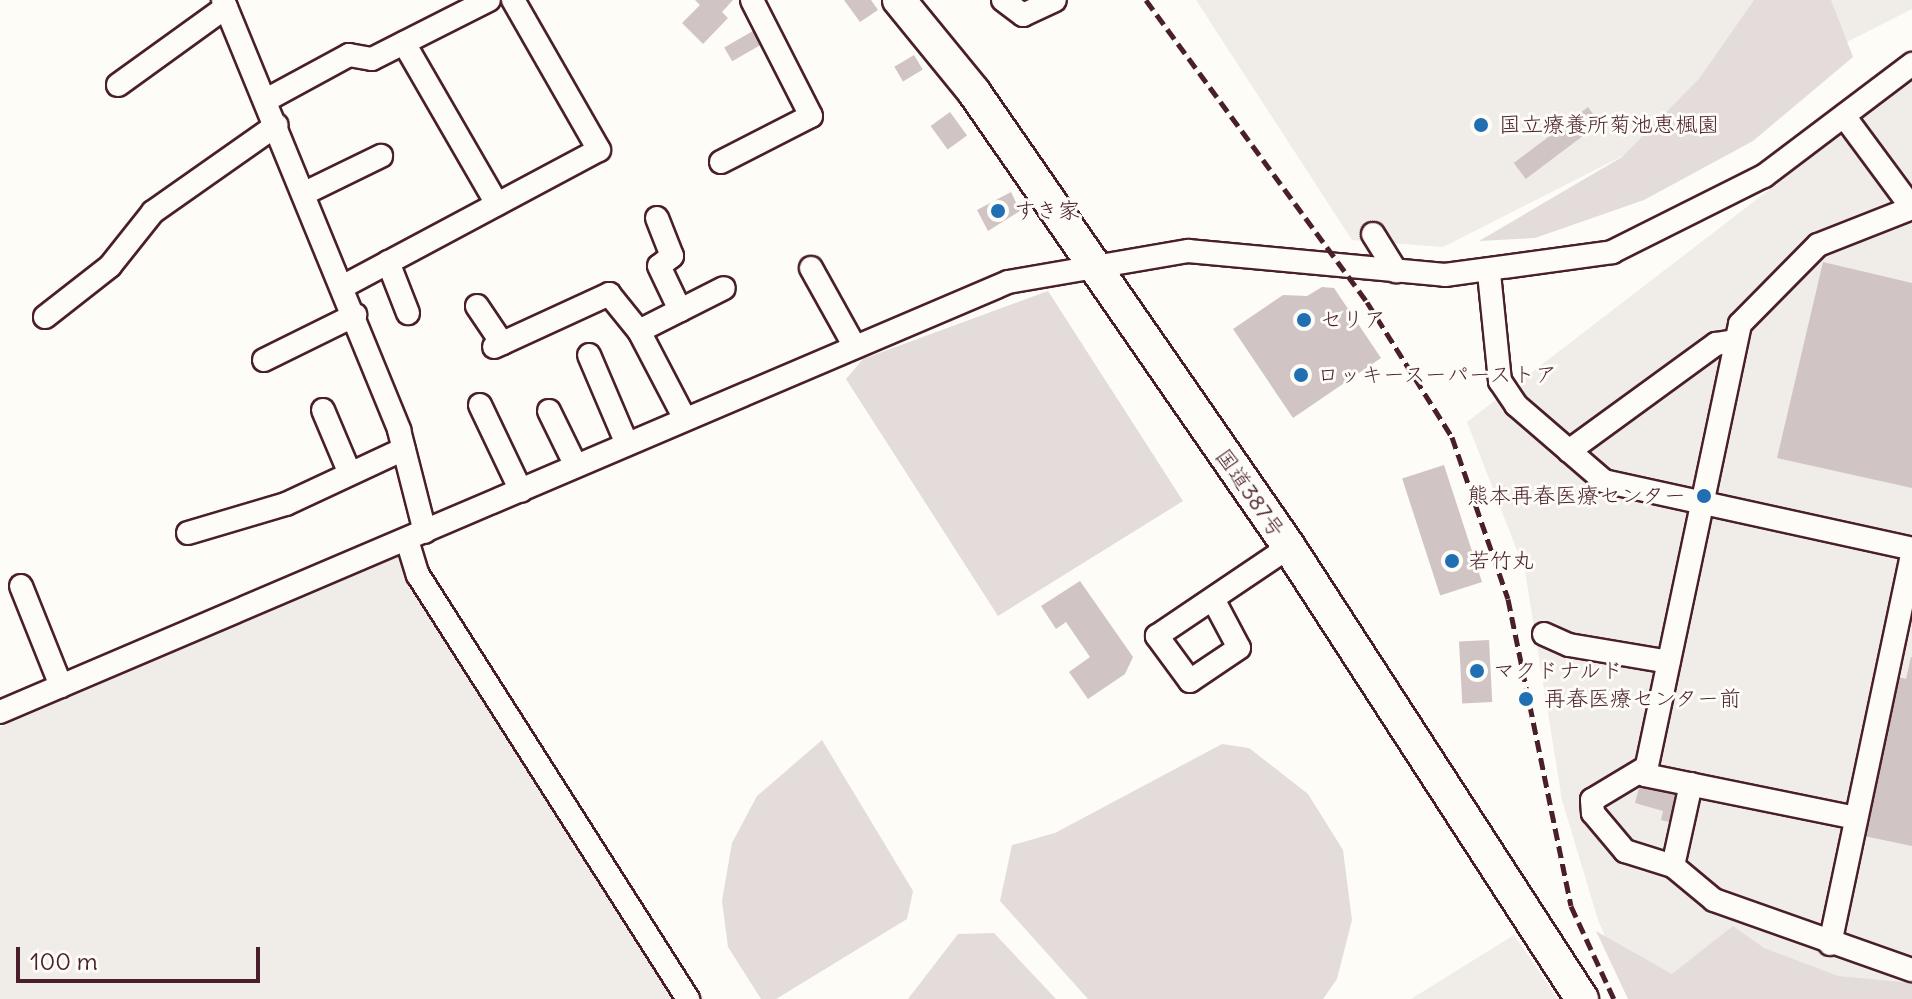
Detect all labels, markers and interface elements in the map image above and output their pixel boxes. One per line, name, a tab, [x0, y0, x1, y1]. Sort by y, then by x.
place label: 国立療養所菊池恵楓園	[1499, 112, 1719, 138]
marker: 国立療養所菊池恵楓園	[1470, 114, 1492, 136]
place label: すき家	[1014, 198, 1080, 224]
marker: すき家	[989, 202, 1007, 220]
place label: セリア	[1320, 307, 1386, 333]
marker: セリア	[1295, 311, 1313, 329]
place label: ロッキースーパーストア	[1317, 362, 1558, 388]
marker: ロッキースーパーストア	[1292, 366, 1310, 384]
street label: 国道387号	[1210, 444, 1290, 542]
place label: 熊本再春医療センター	[1466, 483, 1686, 509]
marker: 熊本再春医療センター	[1693, 485, 1715, 507]
place label: 若竹丸	[1468, 548, 1534, 574]
marker: 若竹丸	[1443, 552, 1461, 570]
place label: マクドナルド	[1493, 658, 1625, 684]
marker: マクドナルド	[1468, 662, 1486, 680]
place label: 再春医療センター前	[1544, 686, 1742, 712]
marker: 再春医療センター前	[1515, 688, 1537, 710]
scale bar	[20, 931, 264, 981]
text: 100 m	[30, 946, 98, 976]

